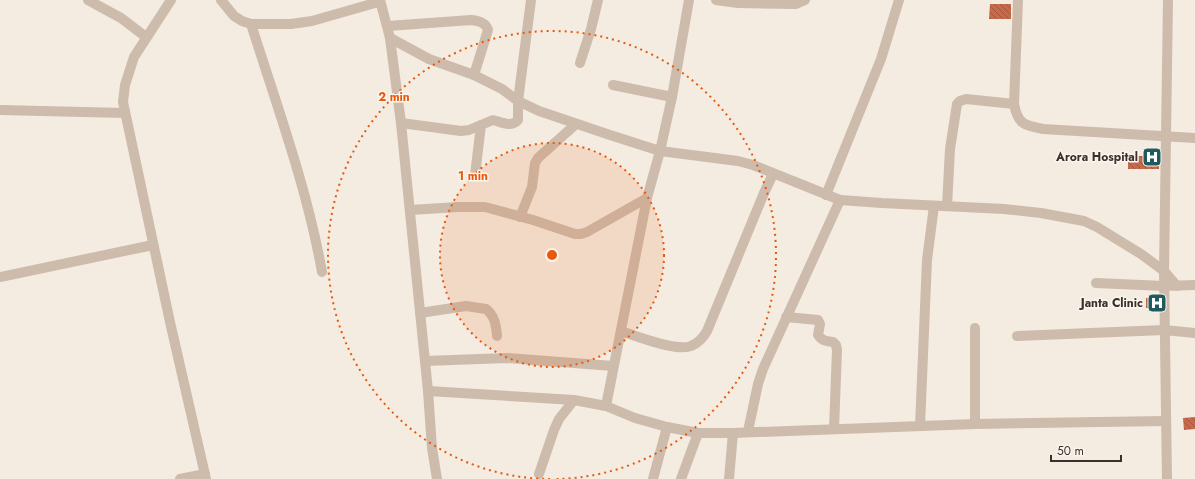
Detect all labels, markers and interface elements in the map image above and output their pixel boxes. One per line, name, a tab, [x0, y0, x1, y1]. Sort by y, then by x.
text: 2 min	[378, 88, 410, 106]
hospital icon: Arora Hospital	[1141, 146, 1163, 168]
place label: Arora Hospital	[1055, 148, 1138, 166]
text: 1 min	[458, 167, 488, 185]
centre of rings	[545, 248, 559, 262]
hospital icon: Janta Clinic	[1146, 292, 1168, 314]
place label: Janta Clinic	[1079, 294, 1143, 312]
scale bar	[1051, 437, 1121, 463]
text: 50 m	[1057, 442, 1084, 460]

